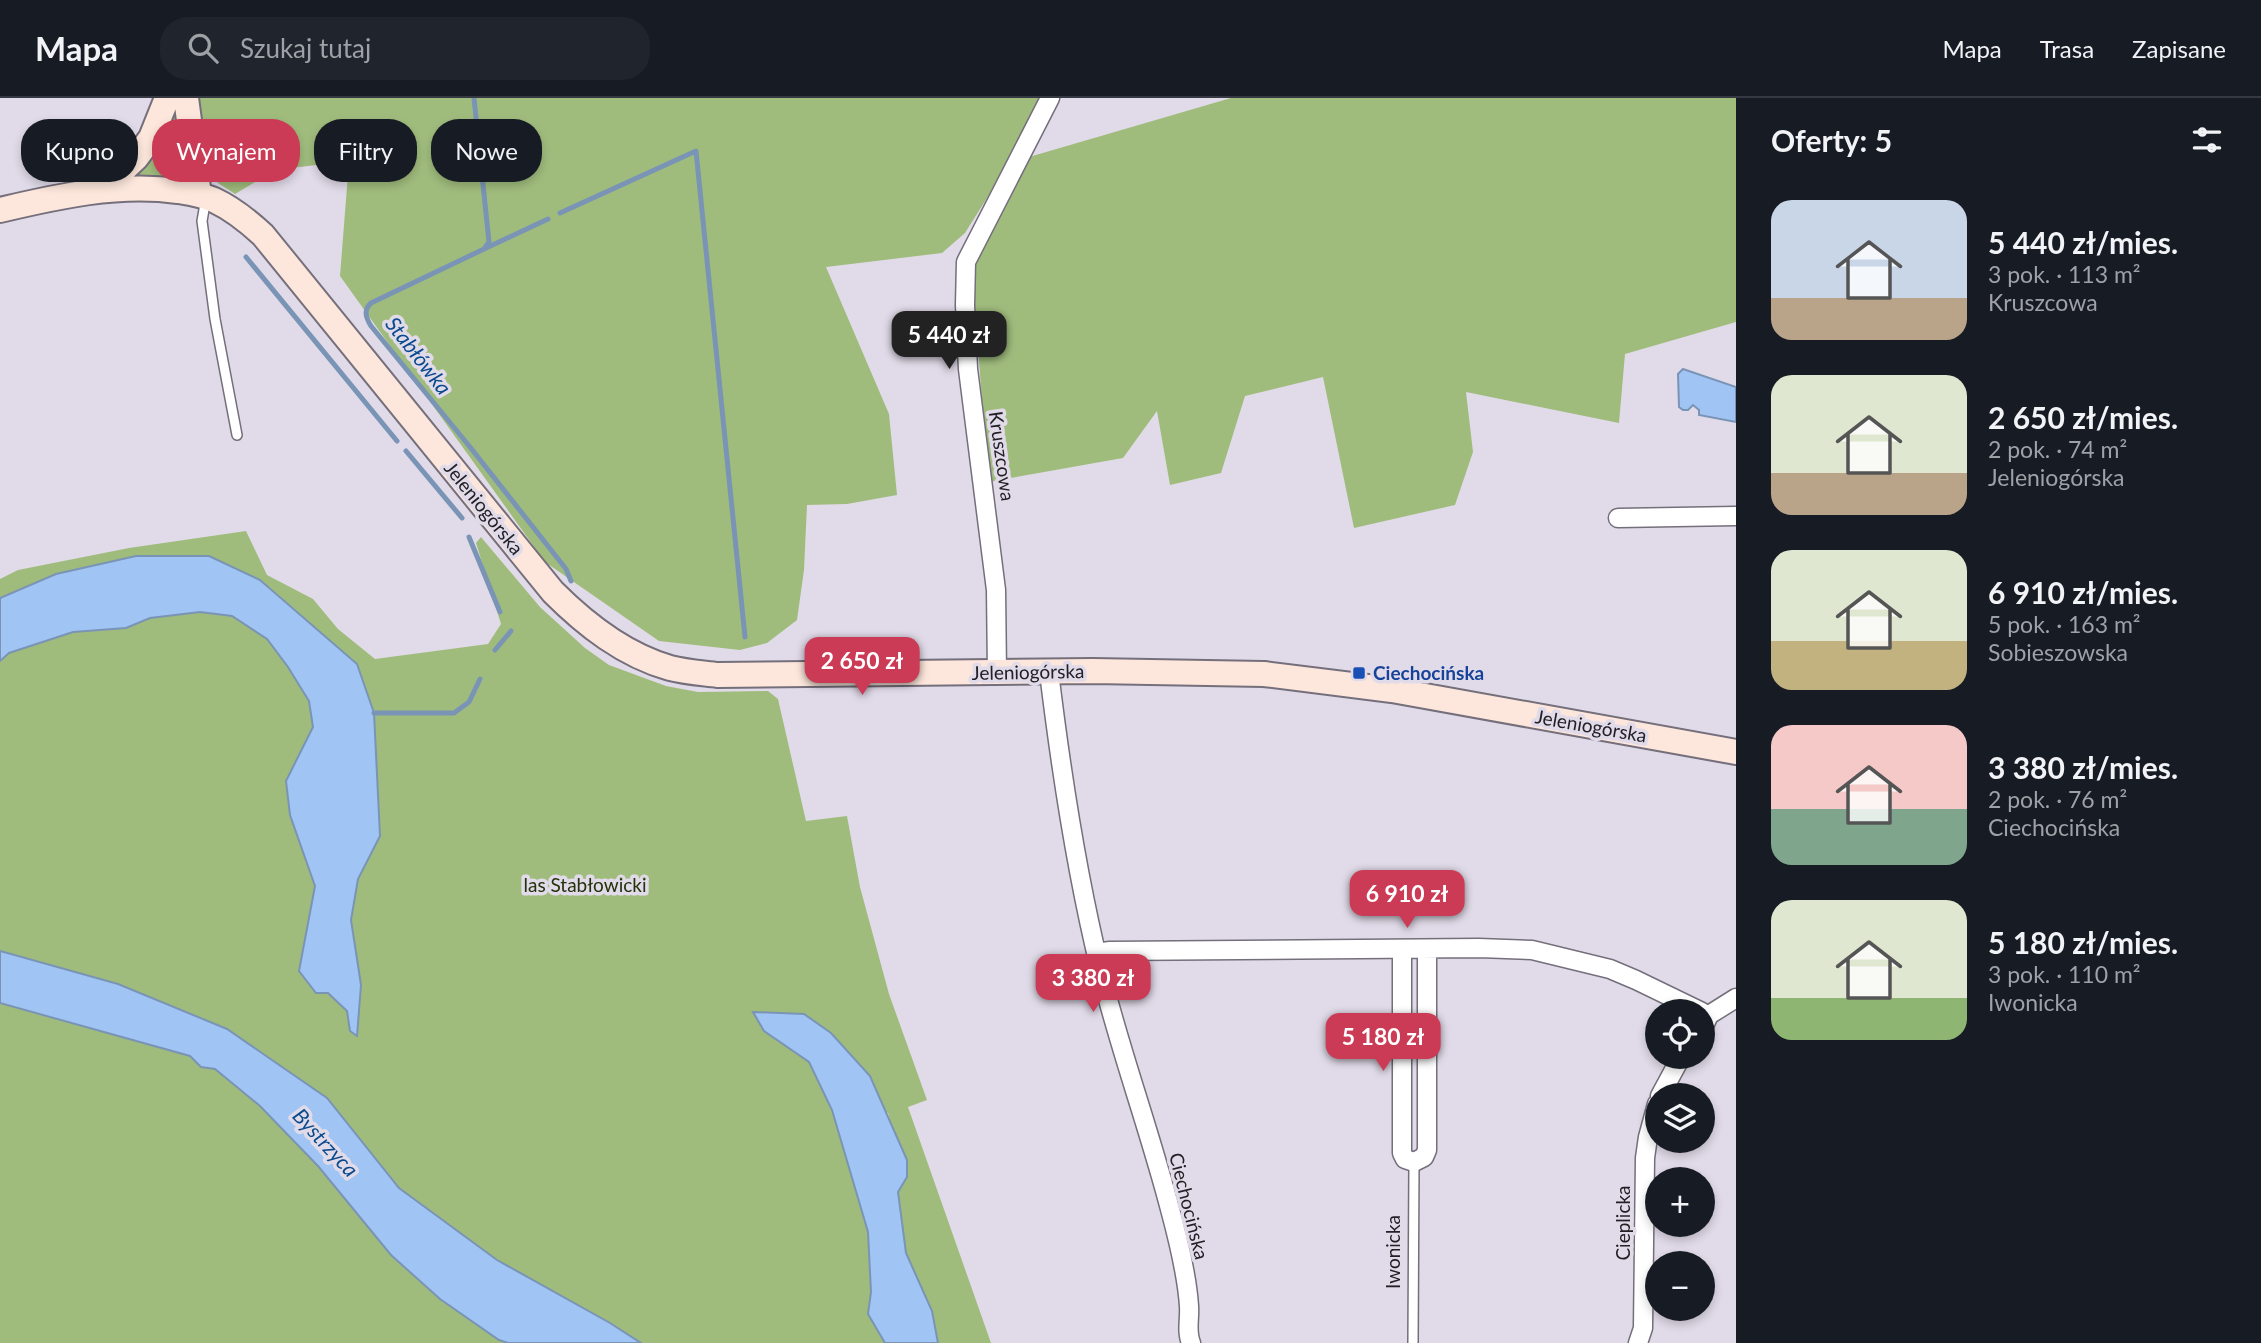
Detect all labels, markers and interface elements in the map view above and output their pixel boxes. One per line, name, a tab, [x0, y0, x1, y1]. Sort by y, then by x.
search box	[160, 17, 650, 80]
text: Mapa	[35, 28, 118, 68]
icon: search	[184, 29, 222, 67]
text: Szukaj tutaj	[240, 32, 371, 64]
text: Mapa	[1943, 34, 2002, 63]
text: Trasa	[2040, 34, 2094, 63]
text: Zapisane	[2132, 34, 2226, 63]
chip: Kupno	[21, 119, 138, 182]
chip: Wynajem	[152, 119, 300, 182]
chip: Filtry	[314, 119, 417, 182]
chip: Nowe	[431, 119, 542, 182]
icon: filters	[2188, 121, 2226, 159]
text: Oferty: 5	[1771, 122, 1892, 158]
text: 5 440 zł/mies.	[1988, 224, 2178, 260]
icon: home	[1827, 228, 1911, 312]
text: 3 pok. · 113 m²	[1988, 260, 2141, 288]
text: Kruszcowa	[1988, 288, 2098, 316]
water label: Stabłówka	[381, 311, 457, 399]
pin: 5 440 zł	[877, 312, 1021, 371]
text: 5 440 zł	[908, 320, 990, 348]
text: 2 650 zł/mies.	[1988, 399, 2178, 435]
icon: home	[1827, 403, 1911, 487]
street label: Kruszcowa	[985, 410, 1020, 502]
text: 2 pok. · 74 m²	[1988, 435, 2127, 463]
street label: Jeleniogórska	[440, 457, 529, 559]
text: Jeleniogórska	[1988, 463, 2125, 491]
text: 6 910 zł/mies.	[1988, 574, 2178, 610]
icon: home	[1827, 578, 1911, 662]
text: 5 pok. · 163 m²	[1988, 610, 2141, 638]
pin: 2 650 zł	[790, 638, 934, 697]
text: Sobieszowska	[1988, 638, 2128, 666]
text: 2 650 zł	[821, 646, 903, 674]
street label: Jeleniogórska	[971, 659, 1085, 684]
place label: Ciechocińska	[1373, 661, 1484, 684]
marker: Ciechocińska	[1351, 665, 1367, 681]
street label: Jeleniogórska	[1534, 704, 1649, 747]
text: 3 380 zł/mies.	[1988, 749, 2178, 785]
icon: home	[1827, 753, 1911, 837]
text: 2 pok. · 76 m²	[1988, 785, 2127, 813]
text: Ciechocińska	[1988, 813, 2120, 841]
pin: 6 910 zł	[1335, 870, 1479, 930]
park label: las Stabłowicki	[523, 873, 647, 896]
text: 6 910 zł	[1366, 879, 1448, 907]
text: 5 180 zł/mies.	[1988, 924, 2178, 960]
icon: home	[1827, 928, 1911, 1012]
pin: 3 380 zł	[1021, 954, 1165, 1014]
text: 3 pok. · 110 m²	[1988, 960, 2141, 988]
text: 3 380 zł	[1052, 963, 1134, 991]
text: Iwonicka	[1988, 988, 2078, 1016]
map controls	[1645, 999, 1715, 1321]
button: locate	[1645, 999, 1715, 1069]
pin: 5 180 zł	[1311, 1014, 1455, 1073]
text: 5 180 zł	[1342, 1022, 1424, 1050]
button: layers	[1645, 1083, 1715, 1153]
water label: Bystrzyca	[288, 1103, 364, 1181]
street label: Ciechocińska	[1165, 1150, 1214, 1262]
button: +	[1645, 1167, 1715, 1237]
street label: Cieplicka	[1611, 1185, 1634, 1261]
street label: Iwonicka	[1381, 1215, 1404, 1289]
button: −	[1645, 1251, 1715, 1321]

